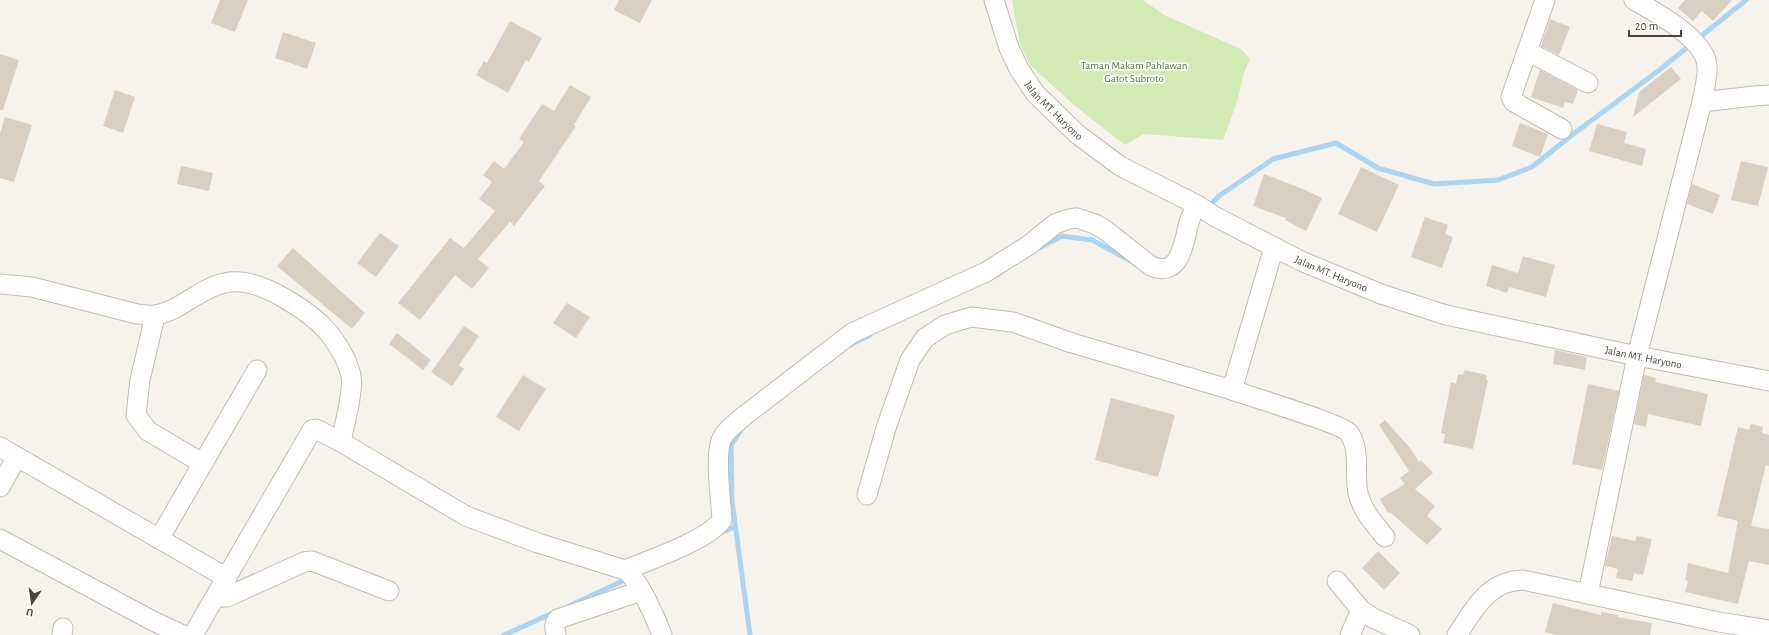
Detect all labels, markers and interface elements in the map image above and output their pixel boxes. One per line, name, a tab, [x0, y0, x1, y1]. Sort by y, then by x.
scale bar	[1629, 12, 1681, 38]
text: 20 m	[1635, 20, 1658, 32]
park label: Taman Makam Pahlawan Gatot Subroto	[1081, 60, 1187, 84]
street label: Jalan MT. Haryono	[1023, 79, 1085, 142]
street label: Jalan MT. Haryono	[1293, 253, 1369, 293]
street label: Jalan MT. Haryono	[1604, 344, 1683, 370]
north arrow	[12, 583, 52, 623]
text: U	[25, 606, 35, 618]

